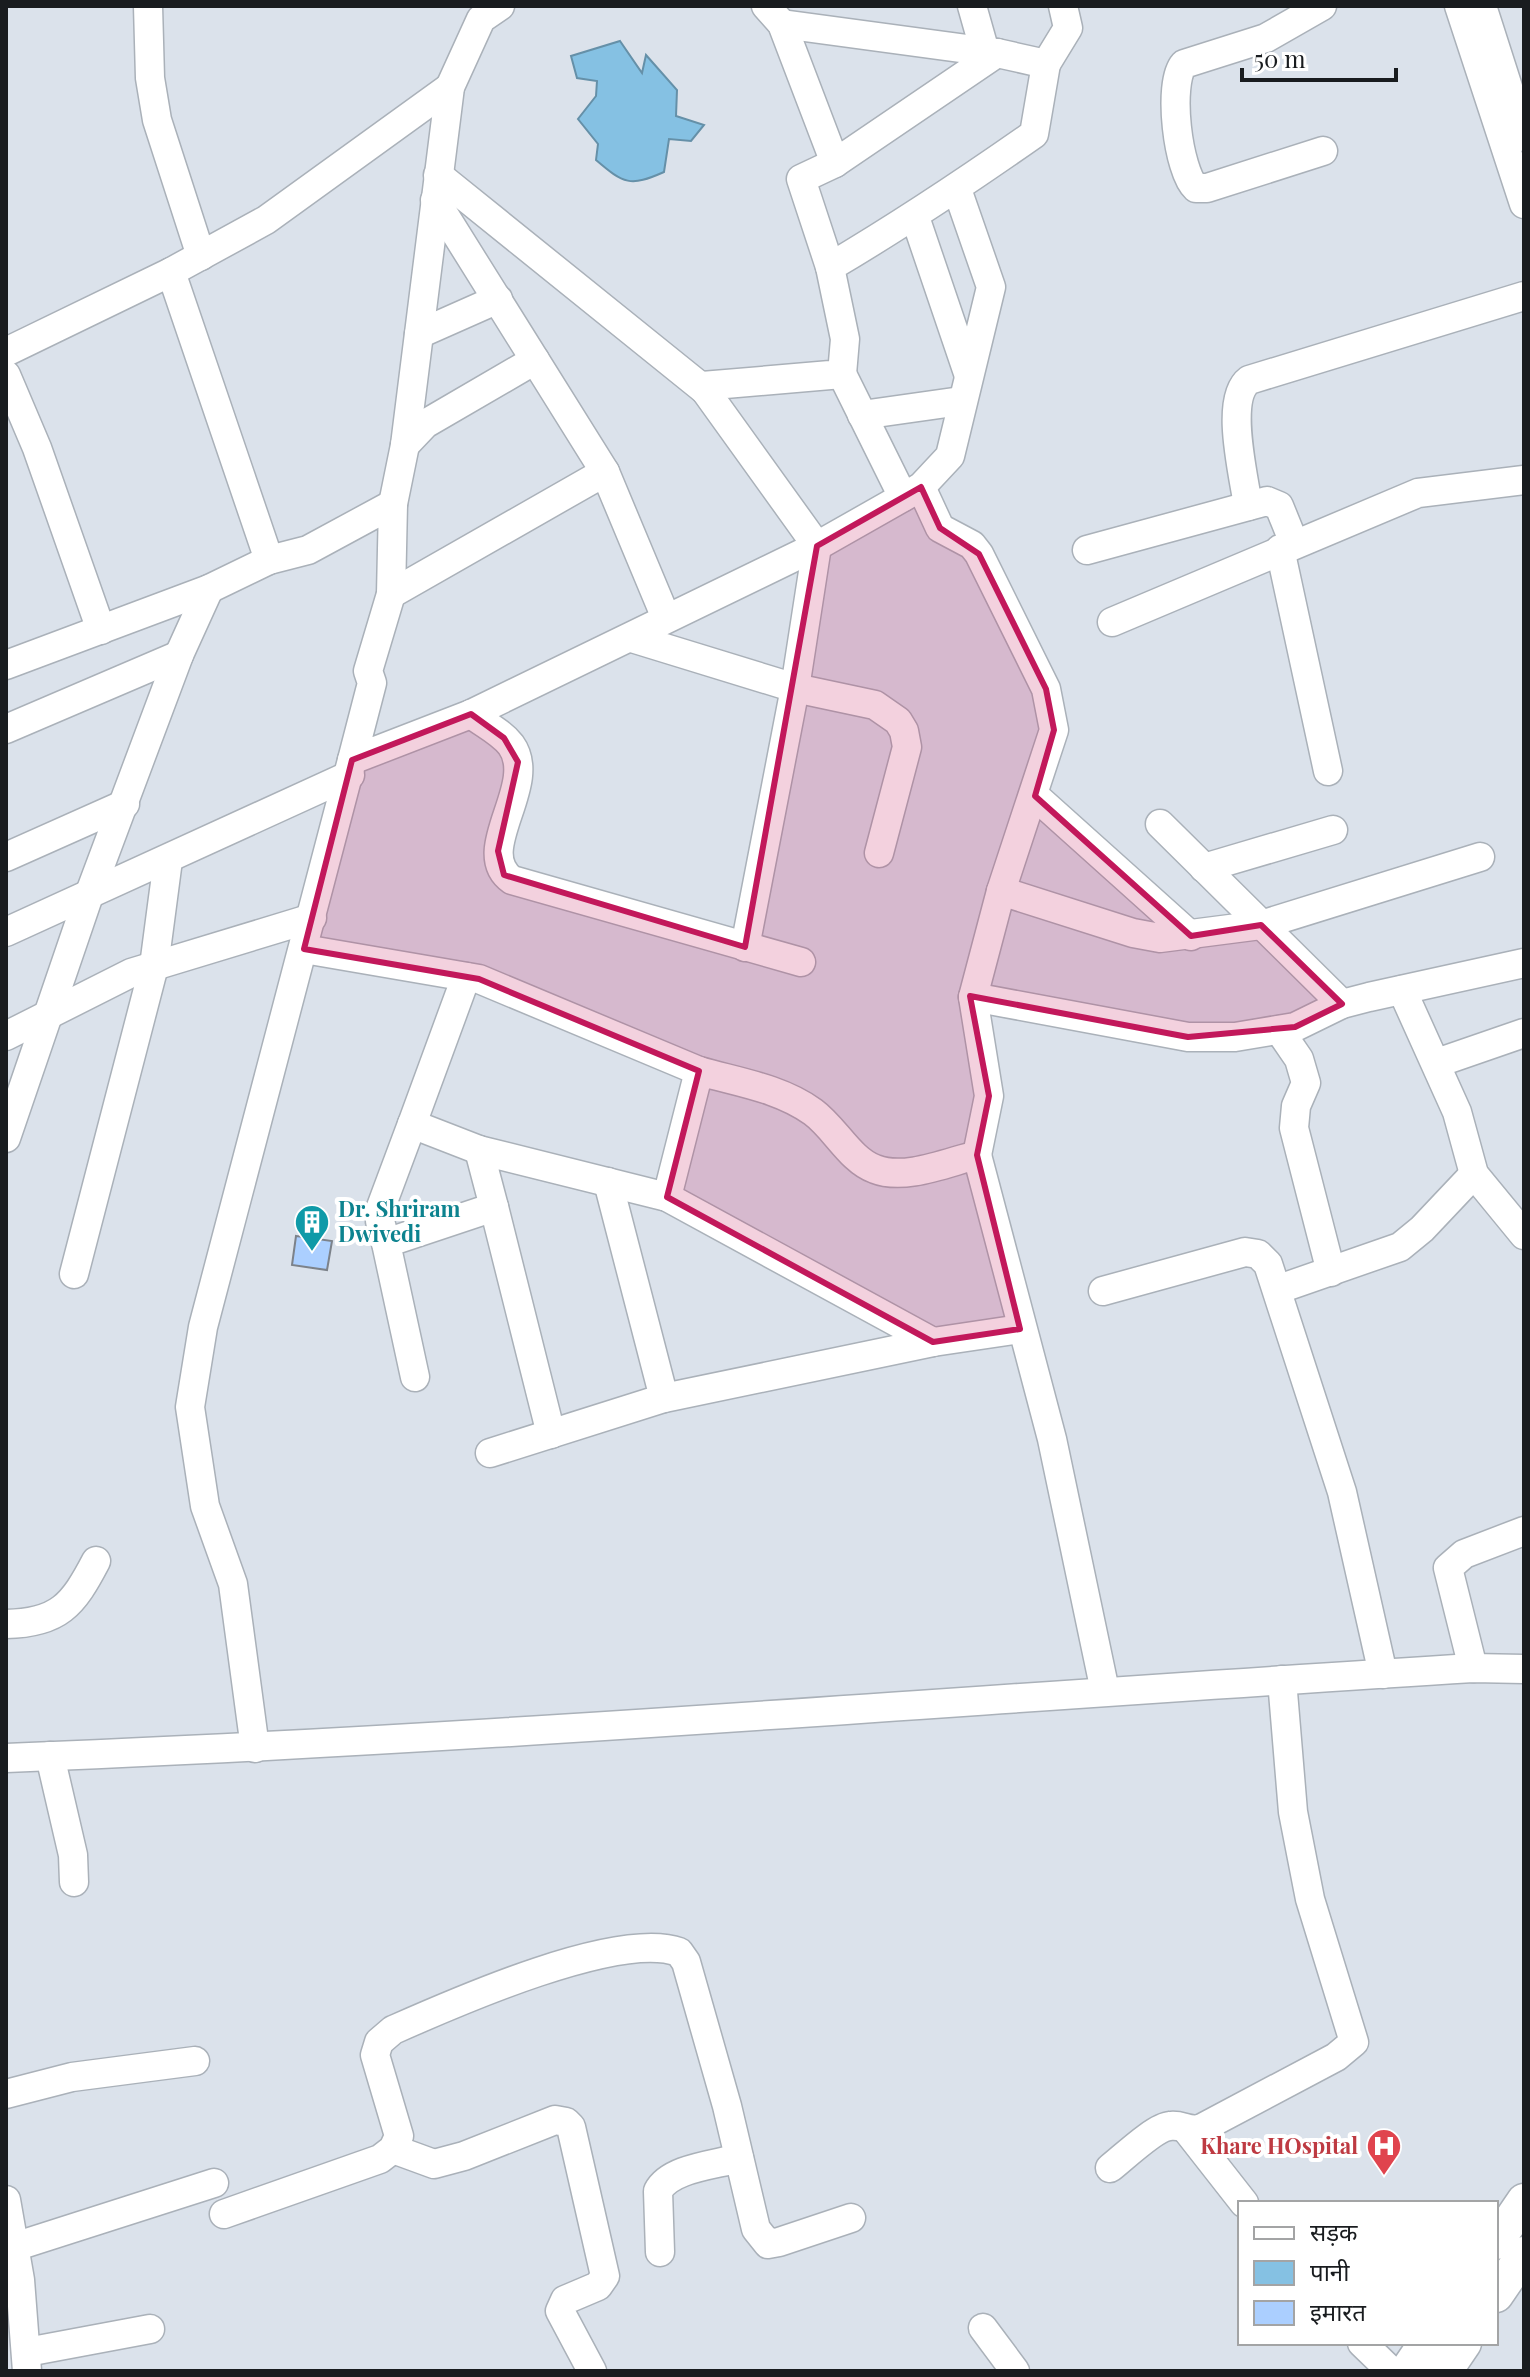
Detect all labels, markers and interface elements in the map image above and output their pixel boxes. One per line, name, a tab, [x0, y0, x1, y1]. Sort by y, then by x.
scale bar	[1242, 32, 1396, 82]
text: 50 m	[1254, 42, 1306, 74]
place label: Dr. Shriram Dwivedi	[338, 1193, 461, 1248]
building icon: Dr. Shriram Dwivedi	[293, 1203, 331, 1253]
hospital icon: Khare HOspital	[1365, 2127, 1403, 2177]
place label: Khare HOspital	[1200, 2130, 1358, 2160]
legend	[1238, 2201, 1498, 2345]
text: सड़क	[1310, 2215, 1358, 2247]
text: पानी	[1310, 2255, 1350, 2287]
text: इमारत	[1310, 2295, 1367, 2327]

